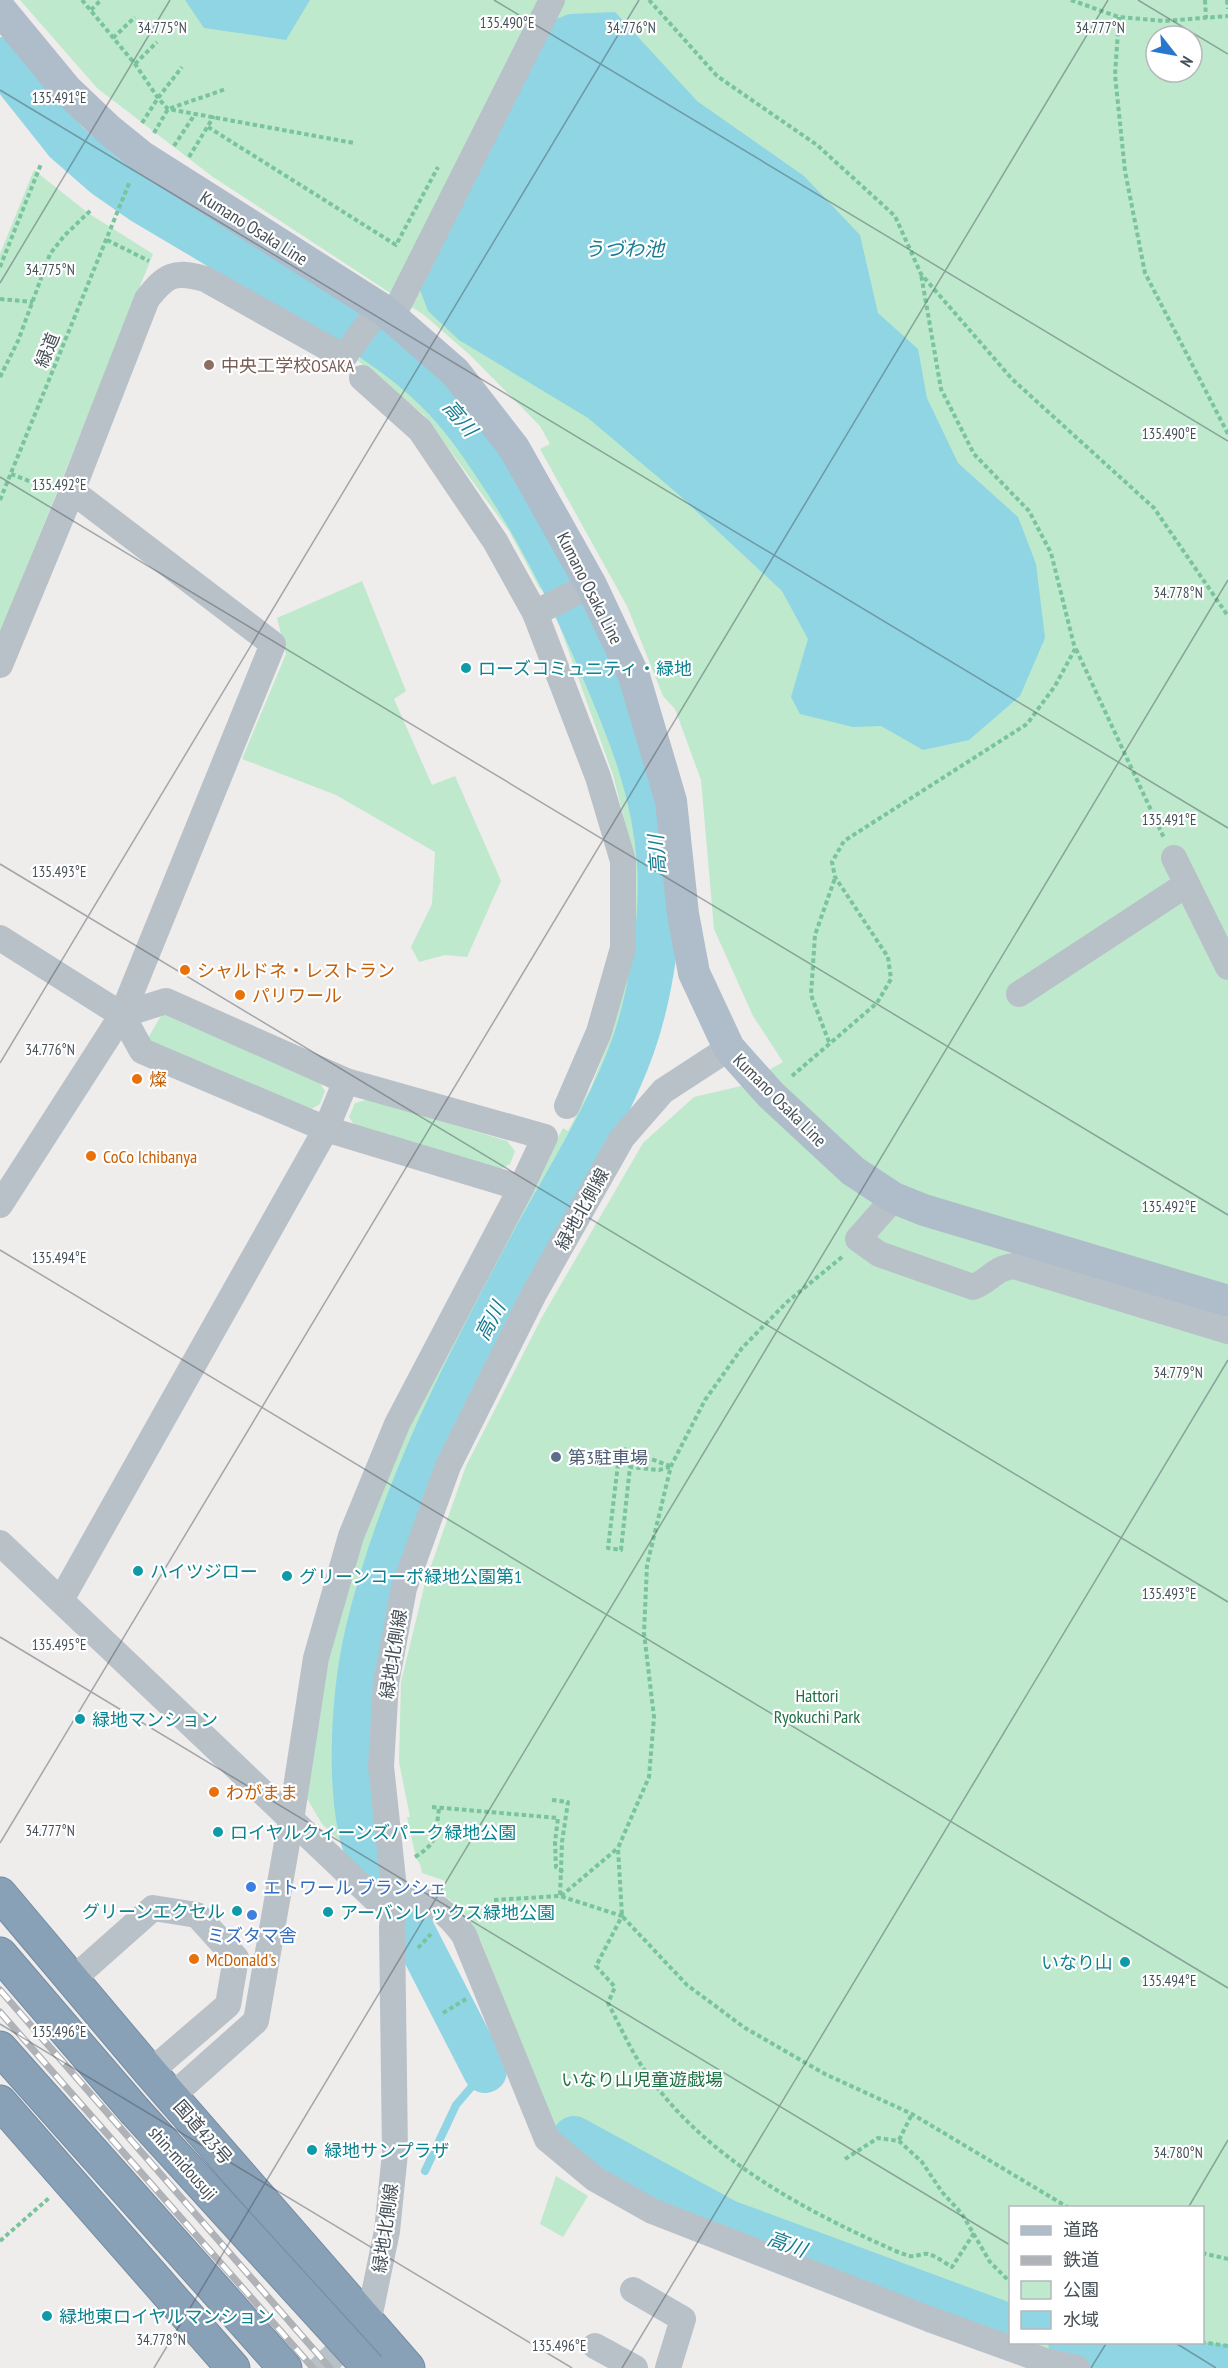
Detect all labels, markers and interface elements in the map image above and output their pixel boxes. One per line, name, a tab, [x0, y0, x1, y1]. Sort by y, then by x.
text: 135.490°E	[480, 13, 534, 32]
text: 34.775°N	[137, 18, 187, 37]
text: 34.776°N	[606, 18, 656, 37]
text: 34.777°N	[1075, 18, 1125, 37]
north arrow	[1144, 24, 1204, 84]
text: N	[1176, 53, 1198, 71]
text: 135.491°E	[32, 88, 86, 107]
street label: Kumano Osaka Line	[196, 186, 312, 270]
water label: うづわ池	[584, 236, 666, 262]
text: 34.775°N	[25, 260, 75, 279]
street label: 緑道	[30, 329, 64, 371]
place label: 中央工学校OSAKA	[221, 354, 355, 377]
marker: 中央工学校OSAKA	[202, 358, 216, 372]
water label: 高川	[437, 394, 484, 443]
text: 135.490°E	[1142, 424, 1196, 443]
text: 135.492°E	[32, 475, 86, 494]
street label: Kumano Osaka Line	[552, 528, 628, 648]
text: 34.778°N	[1153, 583, 1203, 602]
place label: ローズコミュニティ・緑地	[478, 657, 692, 680]
marker: ローズコミュニティ・緑地	[459, 661, 473, 675]
text: 135.491°E	[1142, 810, 1196, 829]
water label: 高川	[642, 832, 671, 876]
text: 135.493°E	[32, 862, 86, 881]
place label: シャルドネ・レストラン	[197, 959, 395, 982]
marker: シャルドネ・レストラン	[178, 963, 192, 977]
place label: パリワール	[252, 984, 342, 1007]
marker: パリワール	[233, 988, 247, 1002]
text: 34.776°N	[25, 1040, 75, 1059]
street label: Kumano Osaka Line	[729, 1049, 831, 1151]
place label: 燦	[149, 1068, 167, 1091]
marker: 燦	[130, 1072, 144, 1086]
place label: CoCo Ichibanya	[103, 1145, 197, 1168]
marker: CoCo Ichibanya	[84, 1149, 98, 1163]
street label: 緑地北側線	[550, 1164, 614, 1254]
text: 135.492°E	[1142, 1197, 1196, 1216]
text: 135.494°E	[32, 1248, 86, 1267]
water label: 高川	[469, 1295, 512, 1345]
text: 34.779°N	[1153, 1363, 1203, 1382]
place label: 第3駐車場	[568, 1446, 648, 1469]
marker: 第3駐車場	[549, 1450, 563, 1464]
place label: ハイツジロー	[150, 1560, 258, 1583]
marker: ハイツジロー	[131, 1564, 145, 1578]
place label: グリーンコーポ緑地公園第1	[299, 1565, 522, 1588]
marker: グリーンコーポ緑地公園第1	[280, 1569, 294, 1583]
text: 135.493°E	[1142, 1584, 1196, 1603]
street label: 緑地北側線	[375, 1608, 411, 1700]
text: 135.495°E	[32, 1635, 86, 1654]
park label: Hattori Ryokuchi Park	[774, 1684, 860, 1728]
place label: 緑地マンション	[92, 1708, 218, 1731]
marker: 緑地マンション	[73, 1712, 87, 1726]
place label: わがまま	[226, 1781, 298, 1804]
marker: わがまま	[207, 1785, 221, 1799]
text: 34.777°N	[25, 1821, 75, 1840]
place label: ロイヤルクィーンズパーク緑地公園	[230, 1821, 516, 1844]
marker: ロイヤルクィーンズパーク緑地公園	[211, 1825, 225, 1839]
place label: エトワール ブランシェ	[263, 1876, 447, 1899]
marker: エトワール ブランシェ	[244, 1880, 258, 1894]
place label: グリーンエクセル	[82, 1900, 225, 1923]
place label: アーバンレックス緑地公園	[340, 1901, 555, 1924]
marker: グリーンエクセル	[230, 1904, 244, 1918]
marker: アーバンレックス緑地公園	[321, 1905, 335, 1919]
marker: ミズタマ舎	[245, 1908, 259, 1922]
place label: ミズタマ舎	[207, 1924, 297, 1947]
place label: McDonald's	[206, 1948, 277, 1971]
place label: いなり山	[1041, 1951, 1113, 1974]
marker: McDonald's	[187, 1952, 201, 1966]
marker: いなり山	[1118, 1955, 1132, 1969]
text: 135.494°E	[1142, 1971, 1196, 1990]
text: 135.496°E	[32, 2022, 86, 2041]
park label: いなり山児童遊戯場	[561, 2068, 723, 2091]
street label: 国道423号	[169, 2095, 237, 2169]
street label: shin-midousuji	[144, 2121, 222, 2205]
place label: 緑地サンプラザ	[324, 2139, 449, 2162]
marker: 緑地サンプラザ	[305, 2143, 319, 2157]
text: 34.780°N	[1153, 2143, 1203, 2162]
street label: 緑地北側線	[367, 2182, 403, 2274]
legend	[1009, 2206, 1204, 2344]
text: 道路	[1063, 2218, 1099, 2241]
water label: 高川	[764, 2225, 812, 2264]
text: 鉄道	[1063, 2248, 1099, 2271]
text: 公園	[1063, 2278, 1099, 2301]
place label: 緑地東ロイヤルマンション	[59, 2305, 274, 2328]
text: 水域	[1063, 2308, 1099, 2331]
marker: 緑地東ロイヤルマンション	[40, 2309, 54, 2323]
text: 34.778°N	[136, 2330, 186, 2349]
text: 135.496°E	[532, 2336, 586, 2355]

